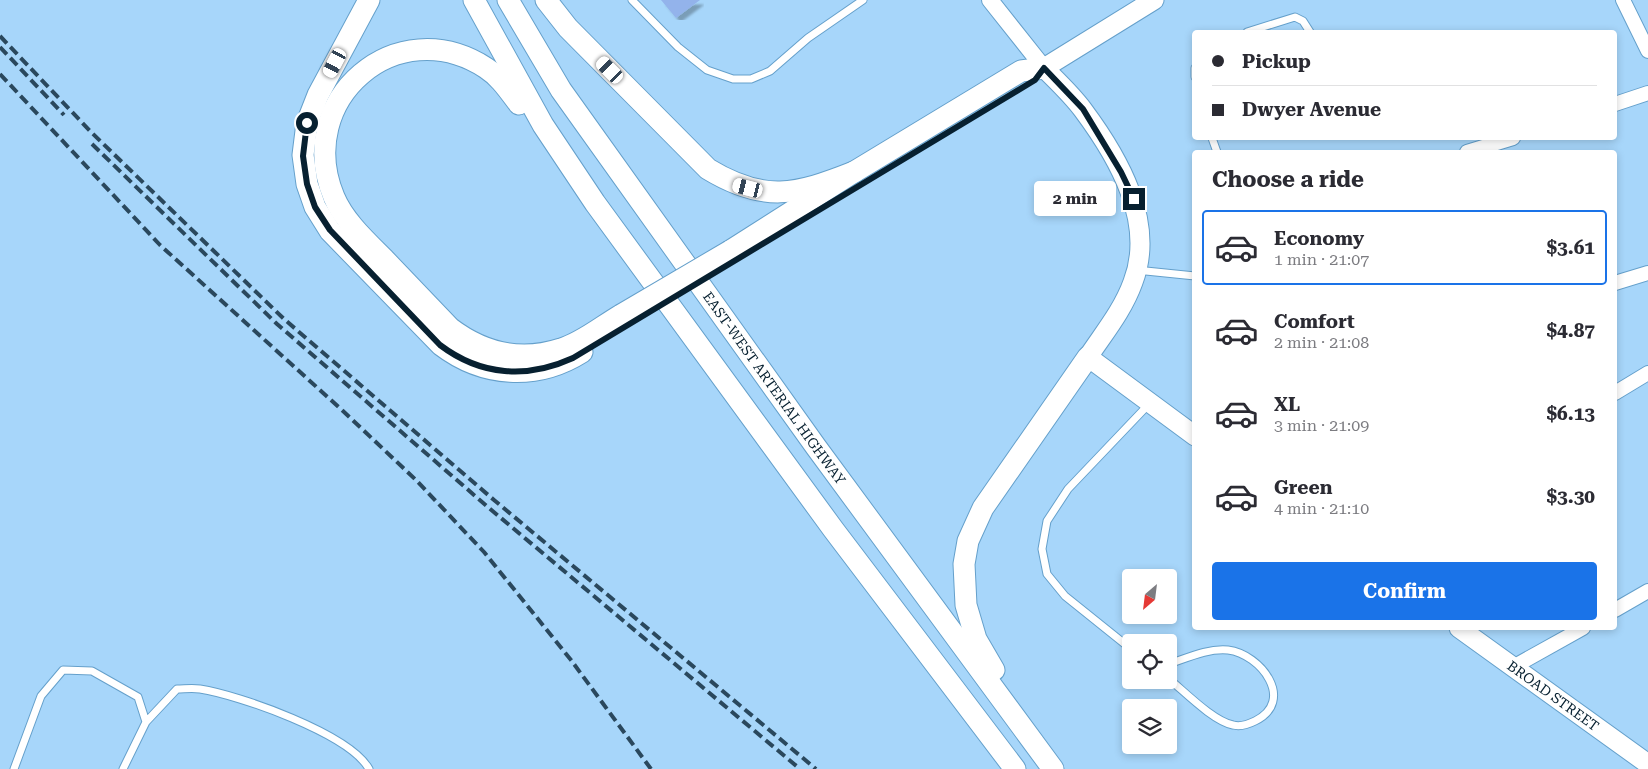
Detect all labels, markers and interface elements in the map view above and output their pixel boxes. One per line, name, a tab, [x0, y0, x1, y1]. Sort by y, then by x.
car	[321, 46, 348, 80]
text: Pickup	[1242, 50, 1311, 73]
car	[594, 54, 625, 86]
text: Dwyer Avenue	[1242, 98, 1381, 121]
route start	[296, 112, 318, 134]
text: Choose a ride	[1212, 167, 1364, 192]
car	[731, 177, 764, 199]
callout: 2 min	[1034, 182, 1116, 216]
route end	[1123, 188, 1145, 210]
text: 2 min	[1053, 189, 1097, 208]
icon: car	[1214, 225, 1259, 270]
text: Economy	[1274, 227, 1364, 250]
text: $3.61	[1546, 236, 1595, 259]
text: 1 min · 21:07	[1274, 250, 1369, 269]
street label: EAST-WEST ARTERIAL HIGHWAY	[700, 289, 849, 488]
icon: car	[1214, 308, 1259, 353]
text: Comfort	[1274, 310, 1355, 333]
text: $4.87	[1546, 319, 1595, 342]
text: 2 min · 21:08	[1274, 333, 1369, 352]
icon: car	[1214, 391, 1259, 436]
text: XL	[1274, 393, 1300, 416]
text: $6.13	[1546, 402, 1595, 425]
text: 3 min · 21:09	[1274, 416, 1369, 435]
icon: car	[1214, 474, 1259, 519]
text: Green	[1274, 476, 1332, 499]
text: $3.30	[1546, 485, 1595, 508]
text: 4 min · 21:10	[1274, 499, 1369, 518]
button: Confirm	[1212, 562, 1597, 620]
north arrow	[1122, 569, 1178, 624]
map controls	[1122, 569, 1177, 754]
button: locate	[1122, 634, 1177, 689]
street label: BROAD STREET	[1504, 657, 1602, 734]
button: layers	[1122, 699, 1177, 754]

